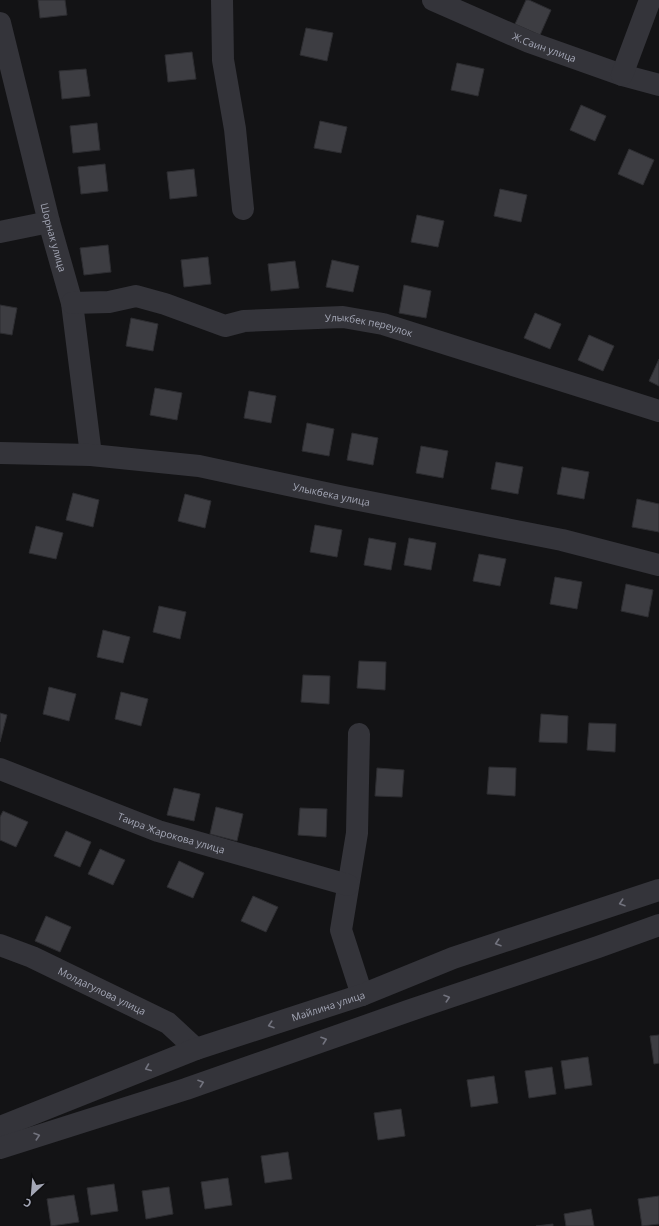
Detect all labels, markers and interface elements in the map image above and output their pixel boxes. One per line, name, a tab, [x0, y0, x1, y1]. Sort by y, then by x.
street label: Ж.Саин улица	[510, 29, 578, 65]
street label: Шорнак улица	[38, 201, 70, 274]
street label: Улыкбек переулок	[325, 310, 415, 340]
street label: Улыкбека улица	[292, 479, 371, 509]
street label: Таира Жарокова улица	[116, 809, 227, 857]
one-way arrow	[619, 898, 626, 906]
one-way arrow	[495, 939, 502, 947]
street label: Молдагулова улица	[56, 964, 148, 1018]
street label: Майлина улица	[290, 988, 367, 1024]
one-way arrow	[443, 994, 450, 1003]
one-way arrow	[267, 1020, 274, 1029]
one-way arrow	[320, 1037, 327, 1045]
one-way arrow	[145, 1064, 152, 1072]
one-way arrow	[197, 1080, 204, 1088]
one-way arrow	[34, 1132, 41, 1141]
north arrow	[12, 1174, 52, 1214]
text: С	[21, 1195, 34, 1212]

